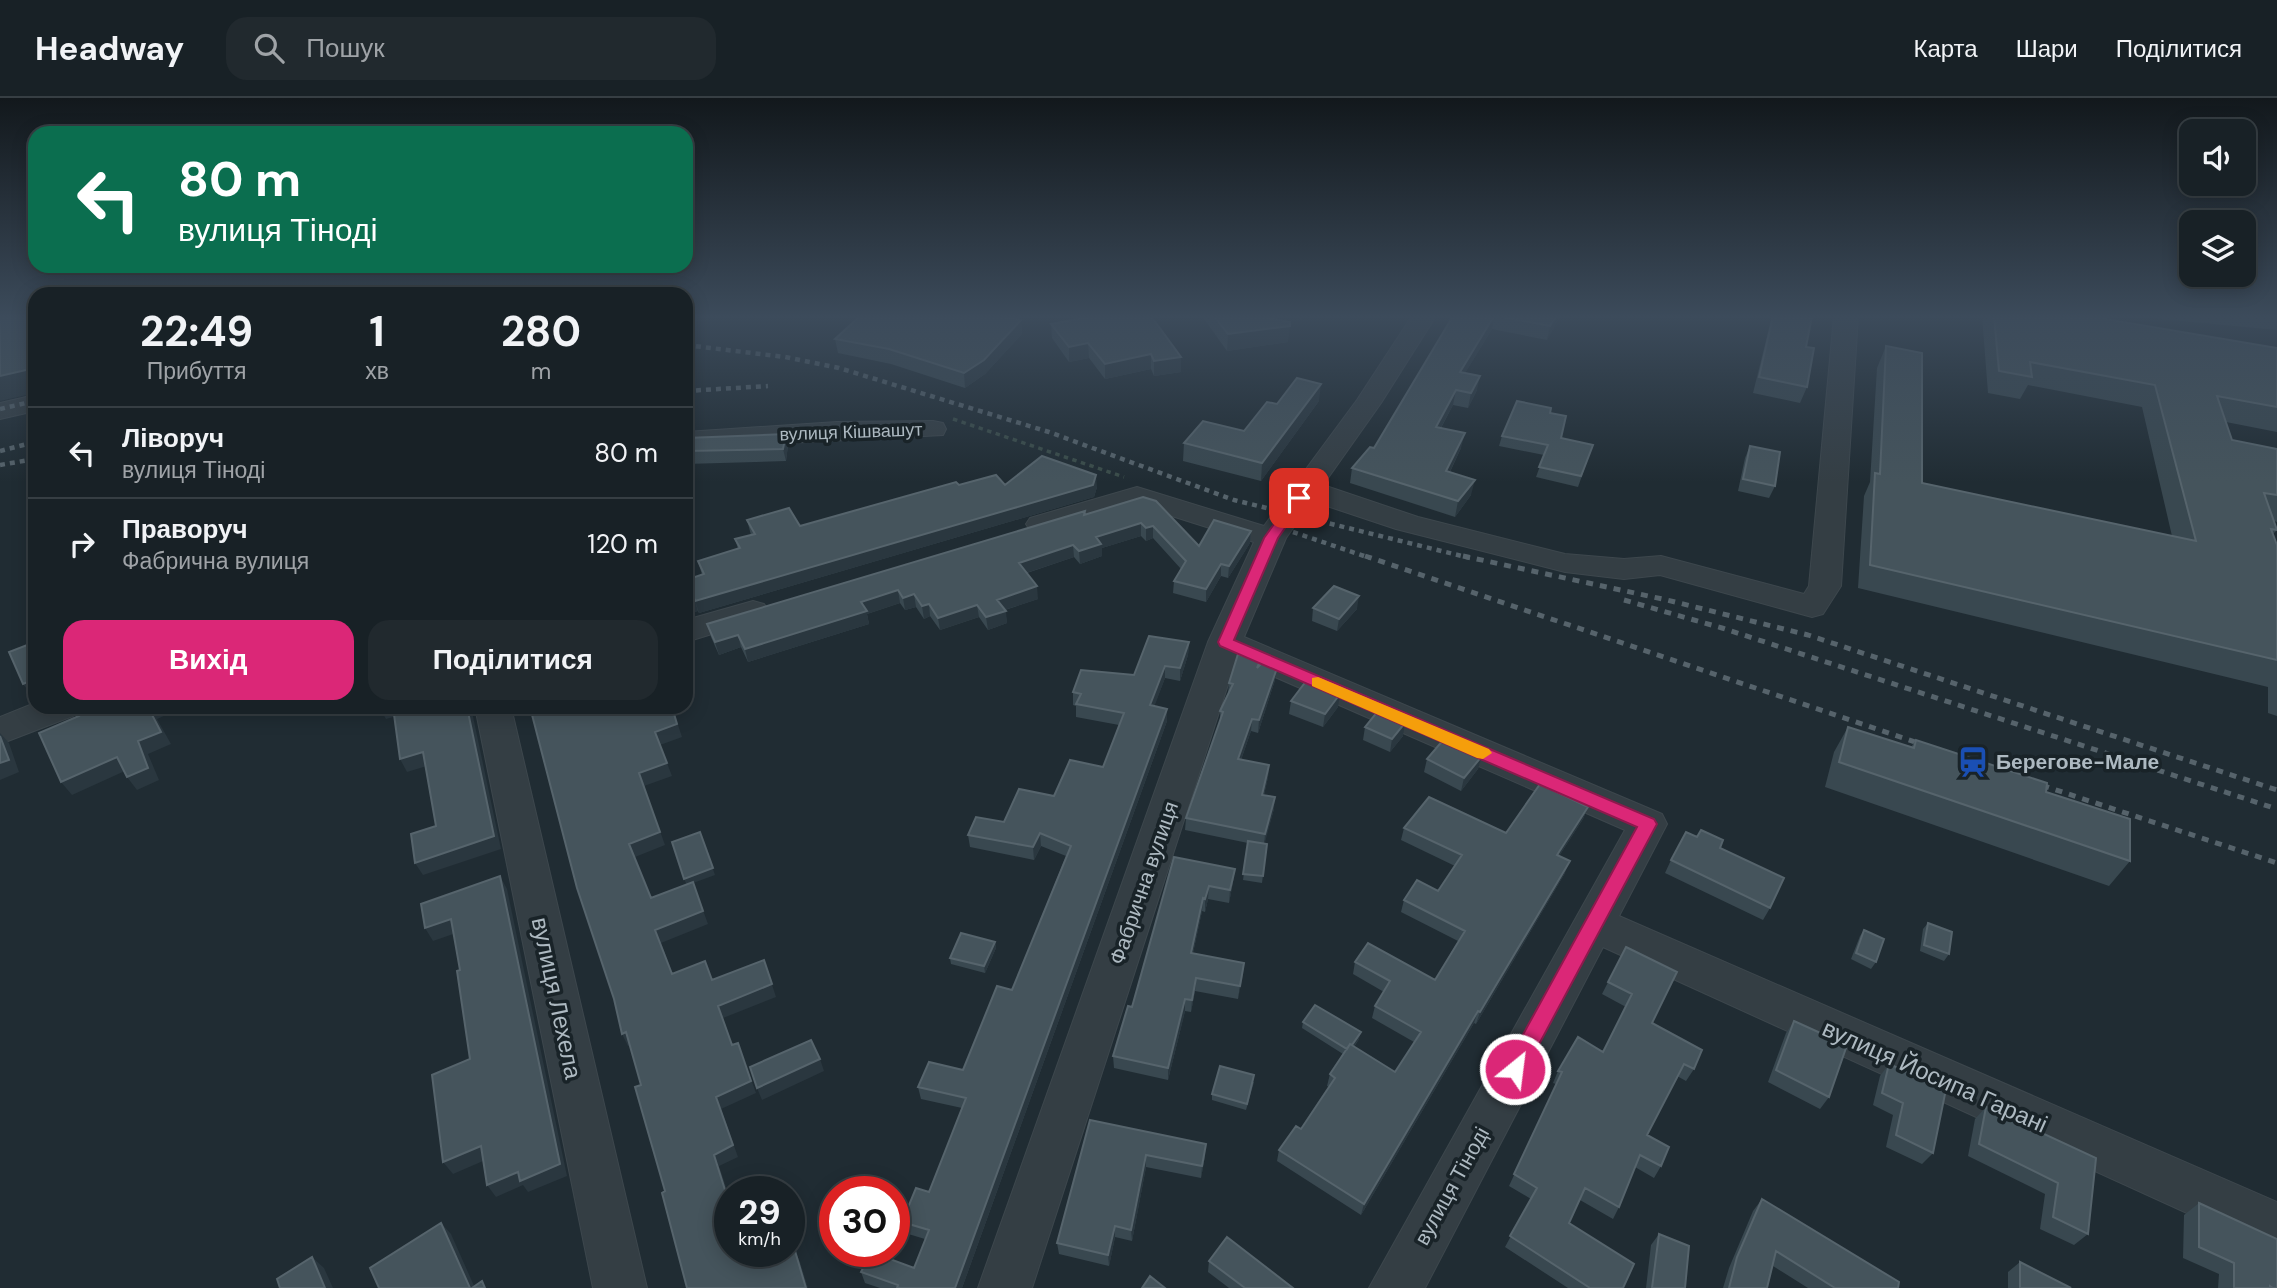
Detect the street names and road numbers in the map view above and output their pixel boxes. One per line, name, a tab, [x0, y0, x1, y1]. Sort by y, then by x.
street label: вулиця Кішвашут	[779, 418, 923, 446]
street label: Фабрична вулиця	[1103, 798, 1185, 968]
street label: вулиця Лехела	[525, 914, 589, 1082]
street label: вулиця Йосипа Гарані	[1818, 1012, 2052, 1140]
street label: вулиця Тіноді	[1408, 1122, 1496, 1250]

